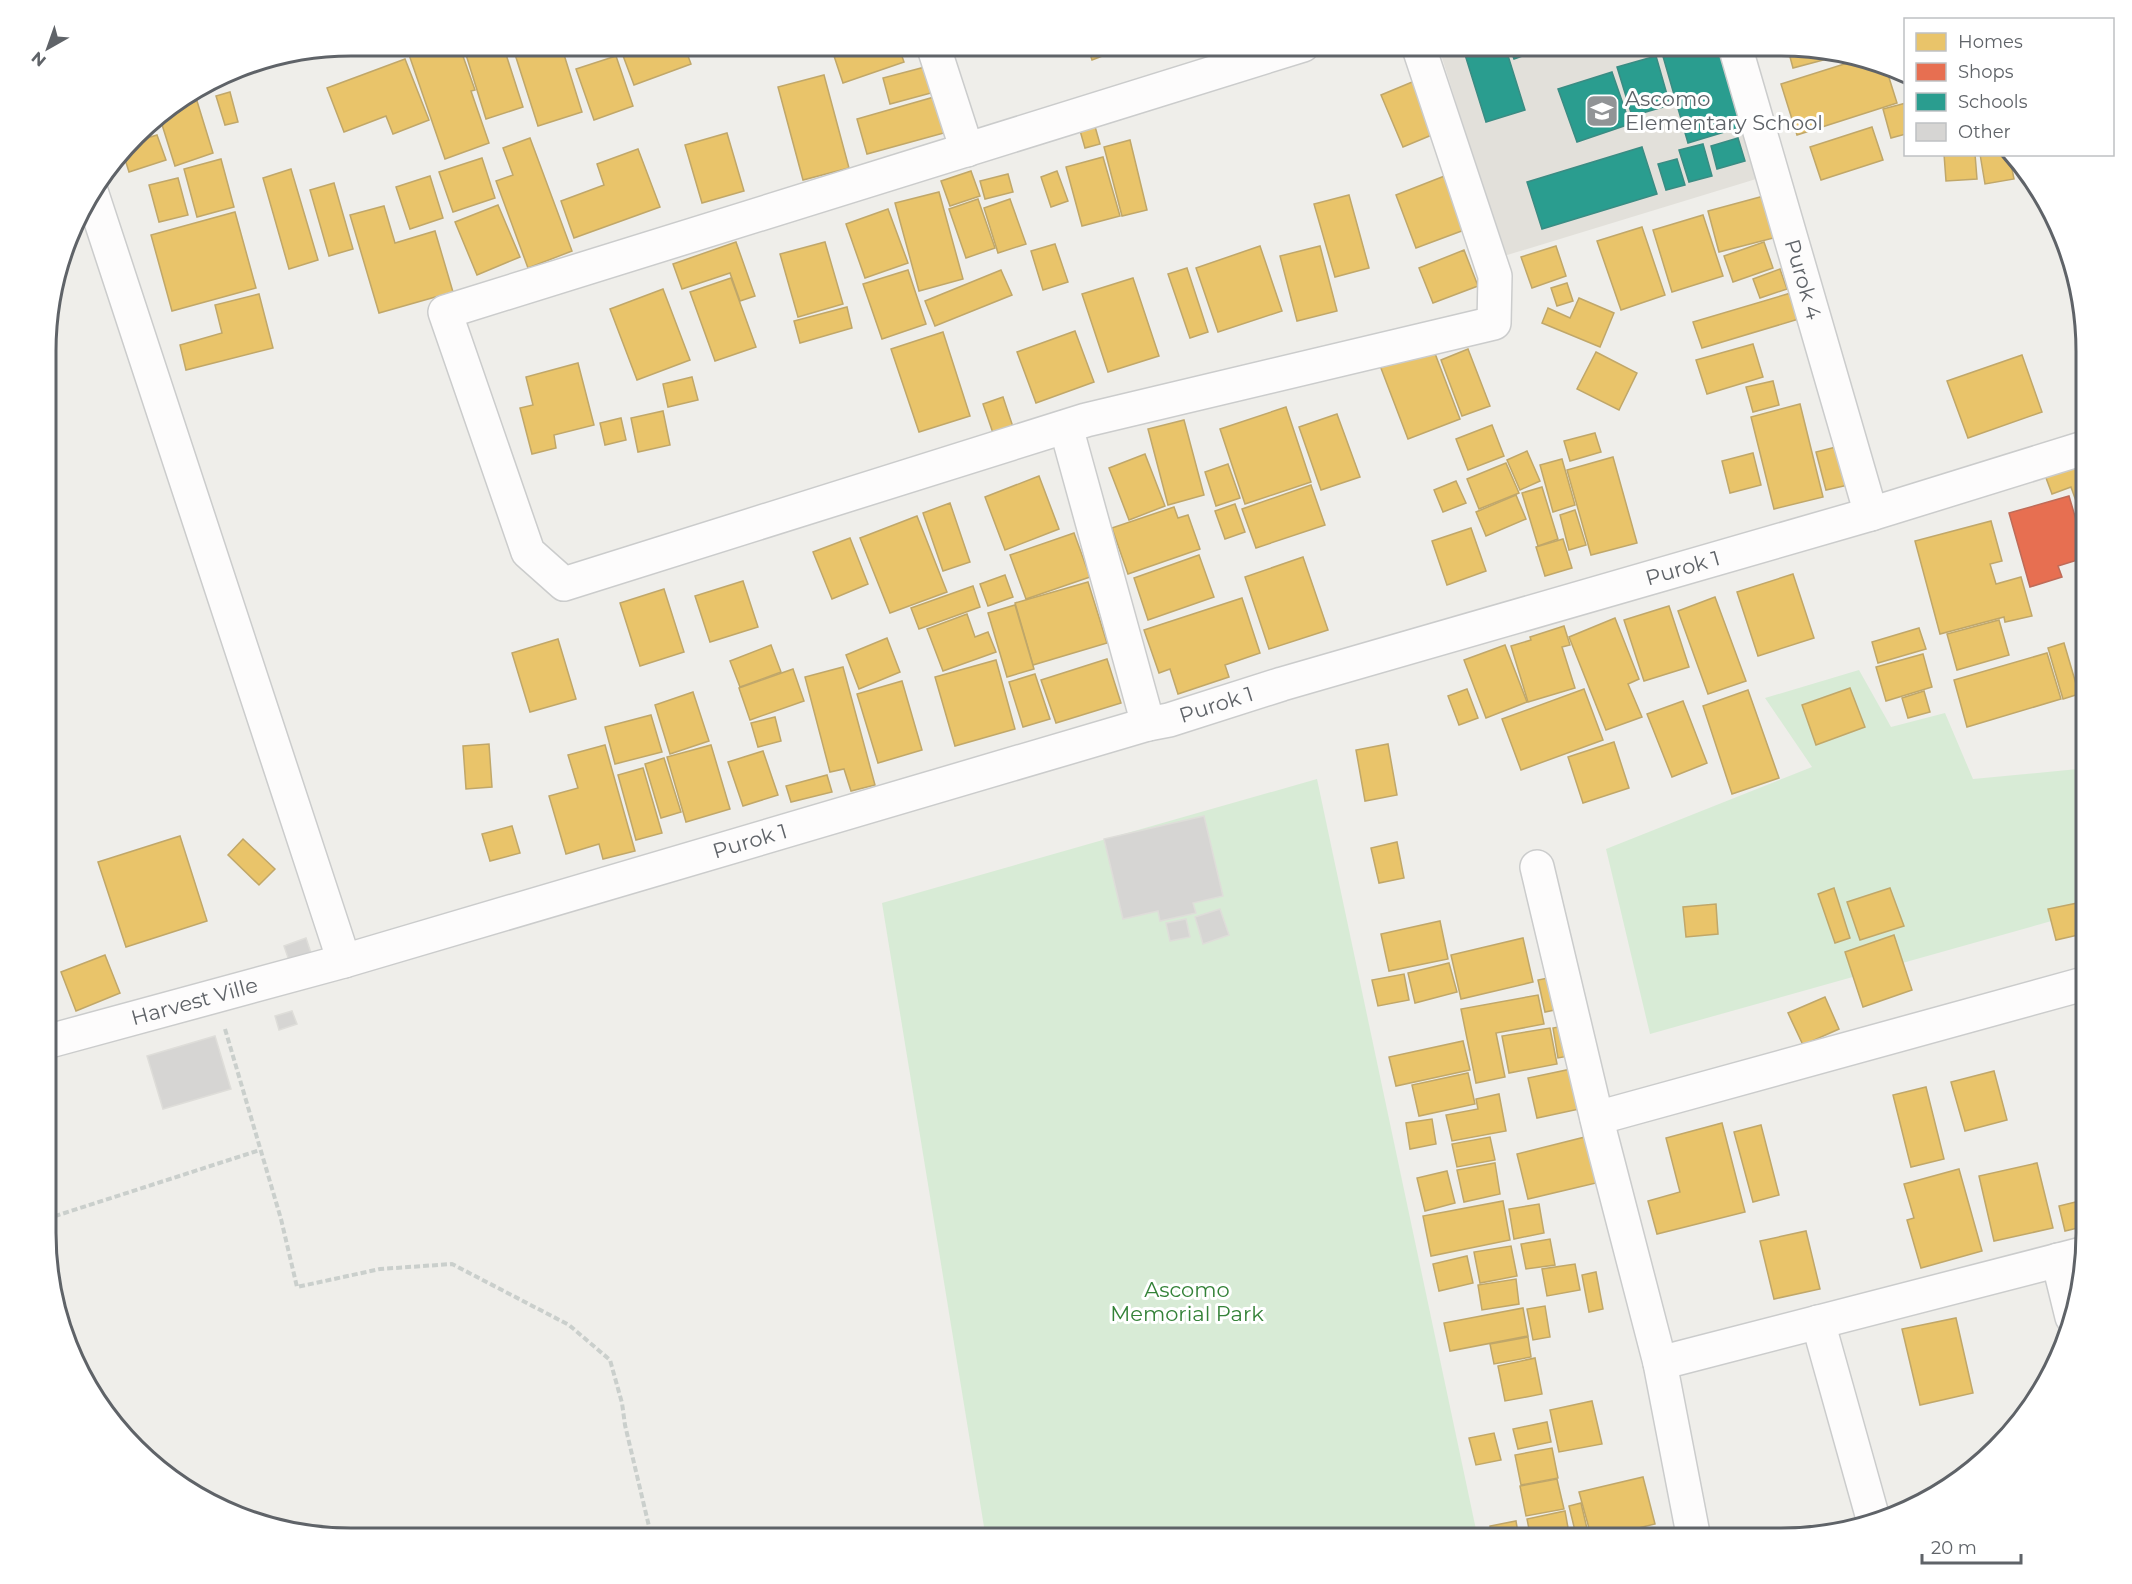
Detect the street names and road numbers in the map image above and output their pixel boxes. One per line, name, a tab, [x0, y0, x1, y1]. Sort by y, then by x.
street label: Purok 4	[1780, 236, 1827, 322]
street label: Purok 1	[1642, 545, 1723, 590]
street label: Purok 1	[1176, 681, 1256, 728]
street label: Purok 1	[710, 818, 790, 864]
street label: Harvest Ville	[128, 972, 261, 1030]

